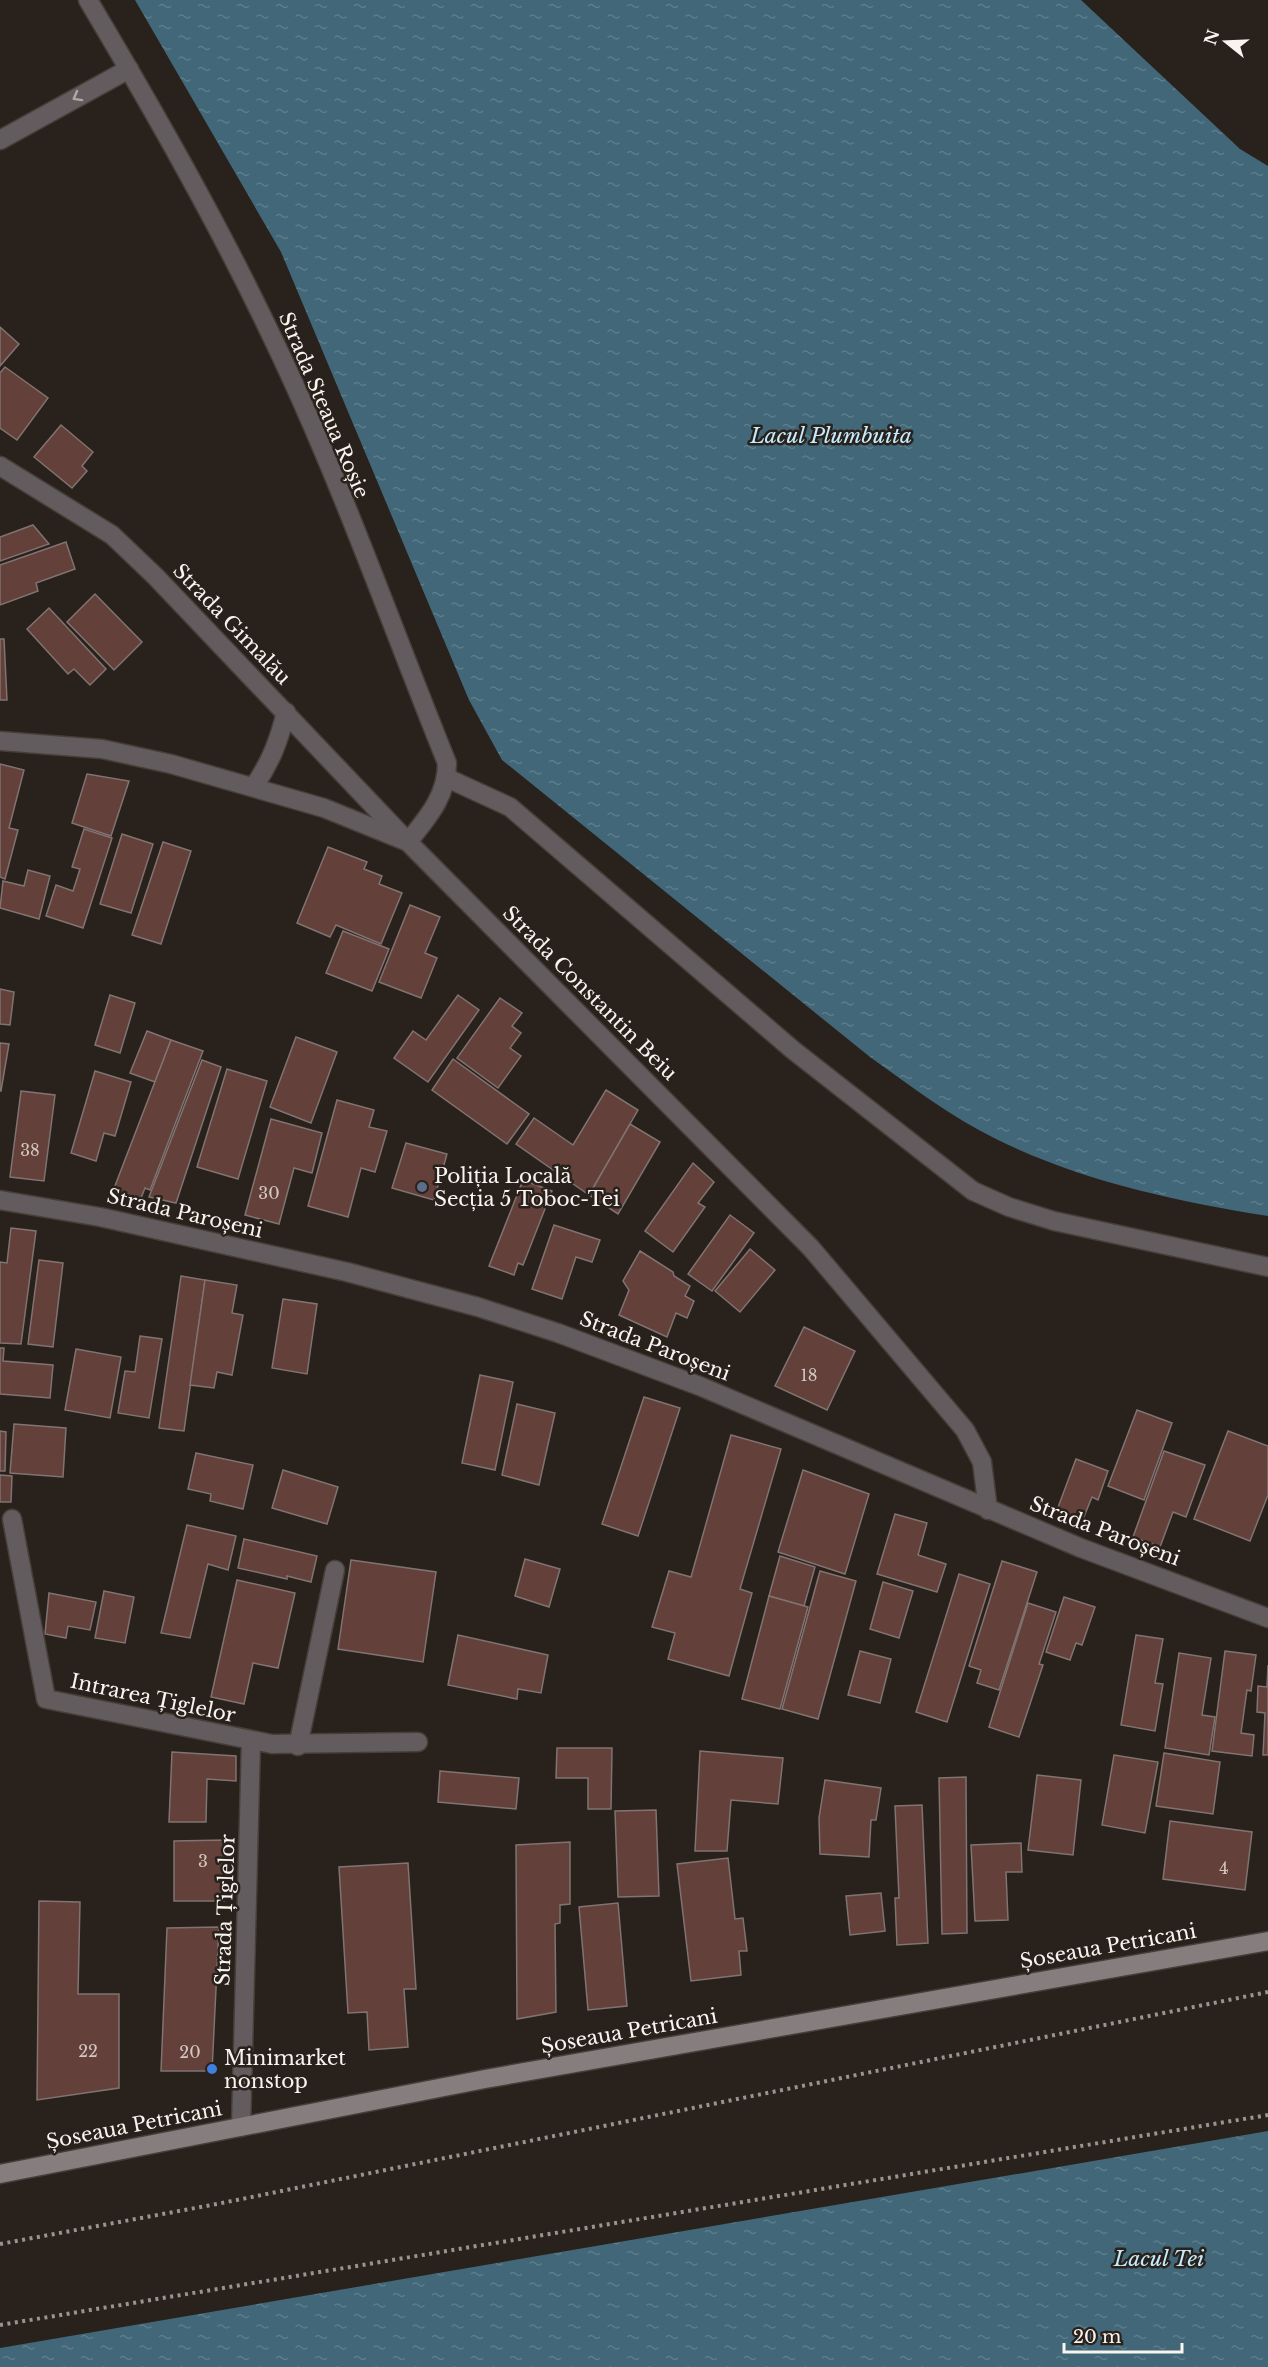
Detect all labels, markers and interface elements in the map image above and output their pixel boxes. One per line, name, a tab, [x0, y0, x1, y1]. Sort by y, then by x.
north arrow	[1196, 12, 1256, 72]
text: N	[1200, 27, 1224, 48]
one-way arrow	[73, 90, 84, 101]
street label: Strada Steaua Roșie	[273, 308, 374, 502]
water label: Lacul Plumbuita	[749, 423, 912, 449]
street label: Strada Gimalău	[168, 559, 296, 689]
street label: Strada Constantin Beiu	[498, 901, 682, 1085]
house number: 38	[20, 1140, 40, 1160]
place label: Poliția Locală Secția 5 Toboc-Tei	[434, 1164, 620, 1212]
marker: Poliția Locală Secția 5 Toboc-Tei	[415, 1180, 429, 1194]
street label: Strada Paroșeni	[105, 1183, 265, 1244]
house number: 30	[258, 1183, 280, 1203]
street label: Strada Paroșeni	[576, 1306, 734, 1387]
house number: 18	[801, 1365, 817, 1385]
street label: Strada Paroșeni	[1026, 1491, 1184, 1572]
street label: Intrarea Țiglelor	[68, 1669, 238, 1728]
street label: Strada Țiglelor	[210, 1833, 241, 1986]
house number: 3	[198, 1851, 208, 1871]
house number: 4	[1219, 1858, 1229, 1878]
street label: Șoseaua Petricani	[1018, 1919, 1198, 1974]
street label: Șoseaua Petricani	[539, 2004, 719, 2059]
house number: 22	[78, 2041, 98, 2061]
house number: 20	[179, 2042, 201, 2062]
place label: Minimarket nonstop	[224, 2046, 346, 2093]
marker: Minimarket nonstop	[205, 2062, 219, 2076]
street label: Șoseaua Petricani	[44, 2096, 224, 2155]
water label: Lacul Tei	[1113, 2246, 1205, 2272]
scale bar	[1064, 2316, 1182, 2354]
text: 20 m	[1073, 2326, 1121, 2348]

